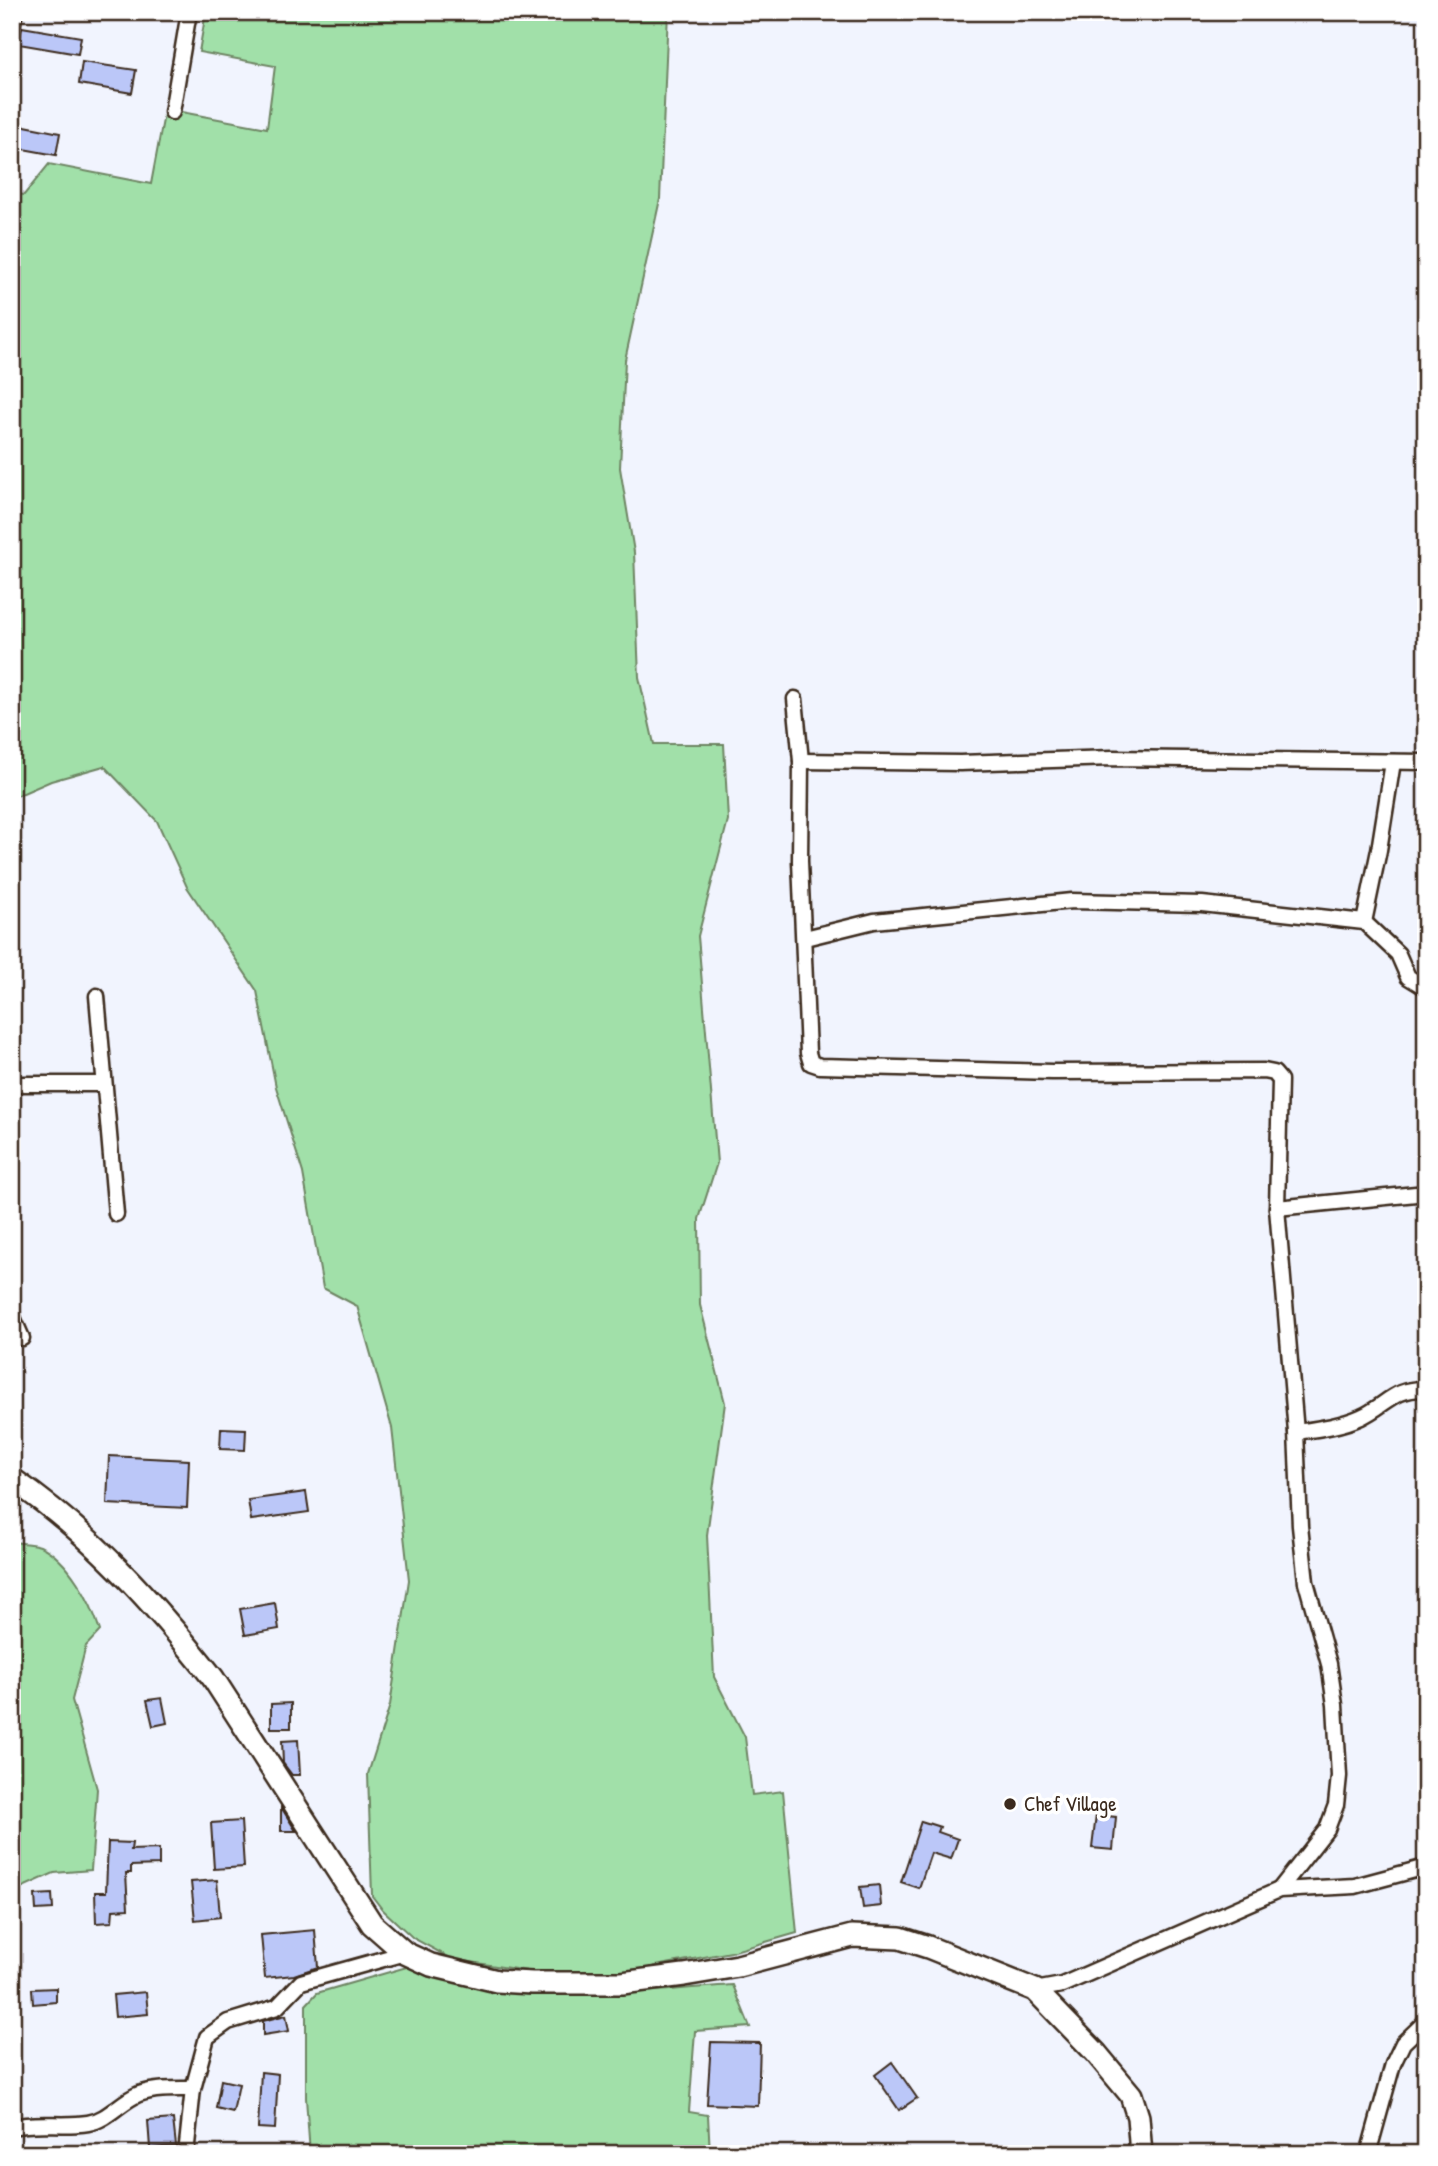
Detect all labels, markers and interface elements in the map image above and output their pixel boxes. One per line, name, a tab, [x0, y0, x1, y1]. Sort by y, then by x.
place label: Chef Village	[1024, 1789, 1117, 1818]
marker: Chef Village	[1002, 1796, 1018, 1812]

